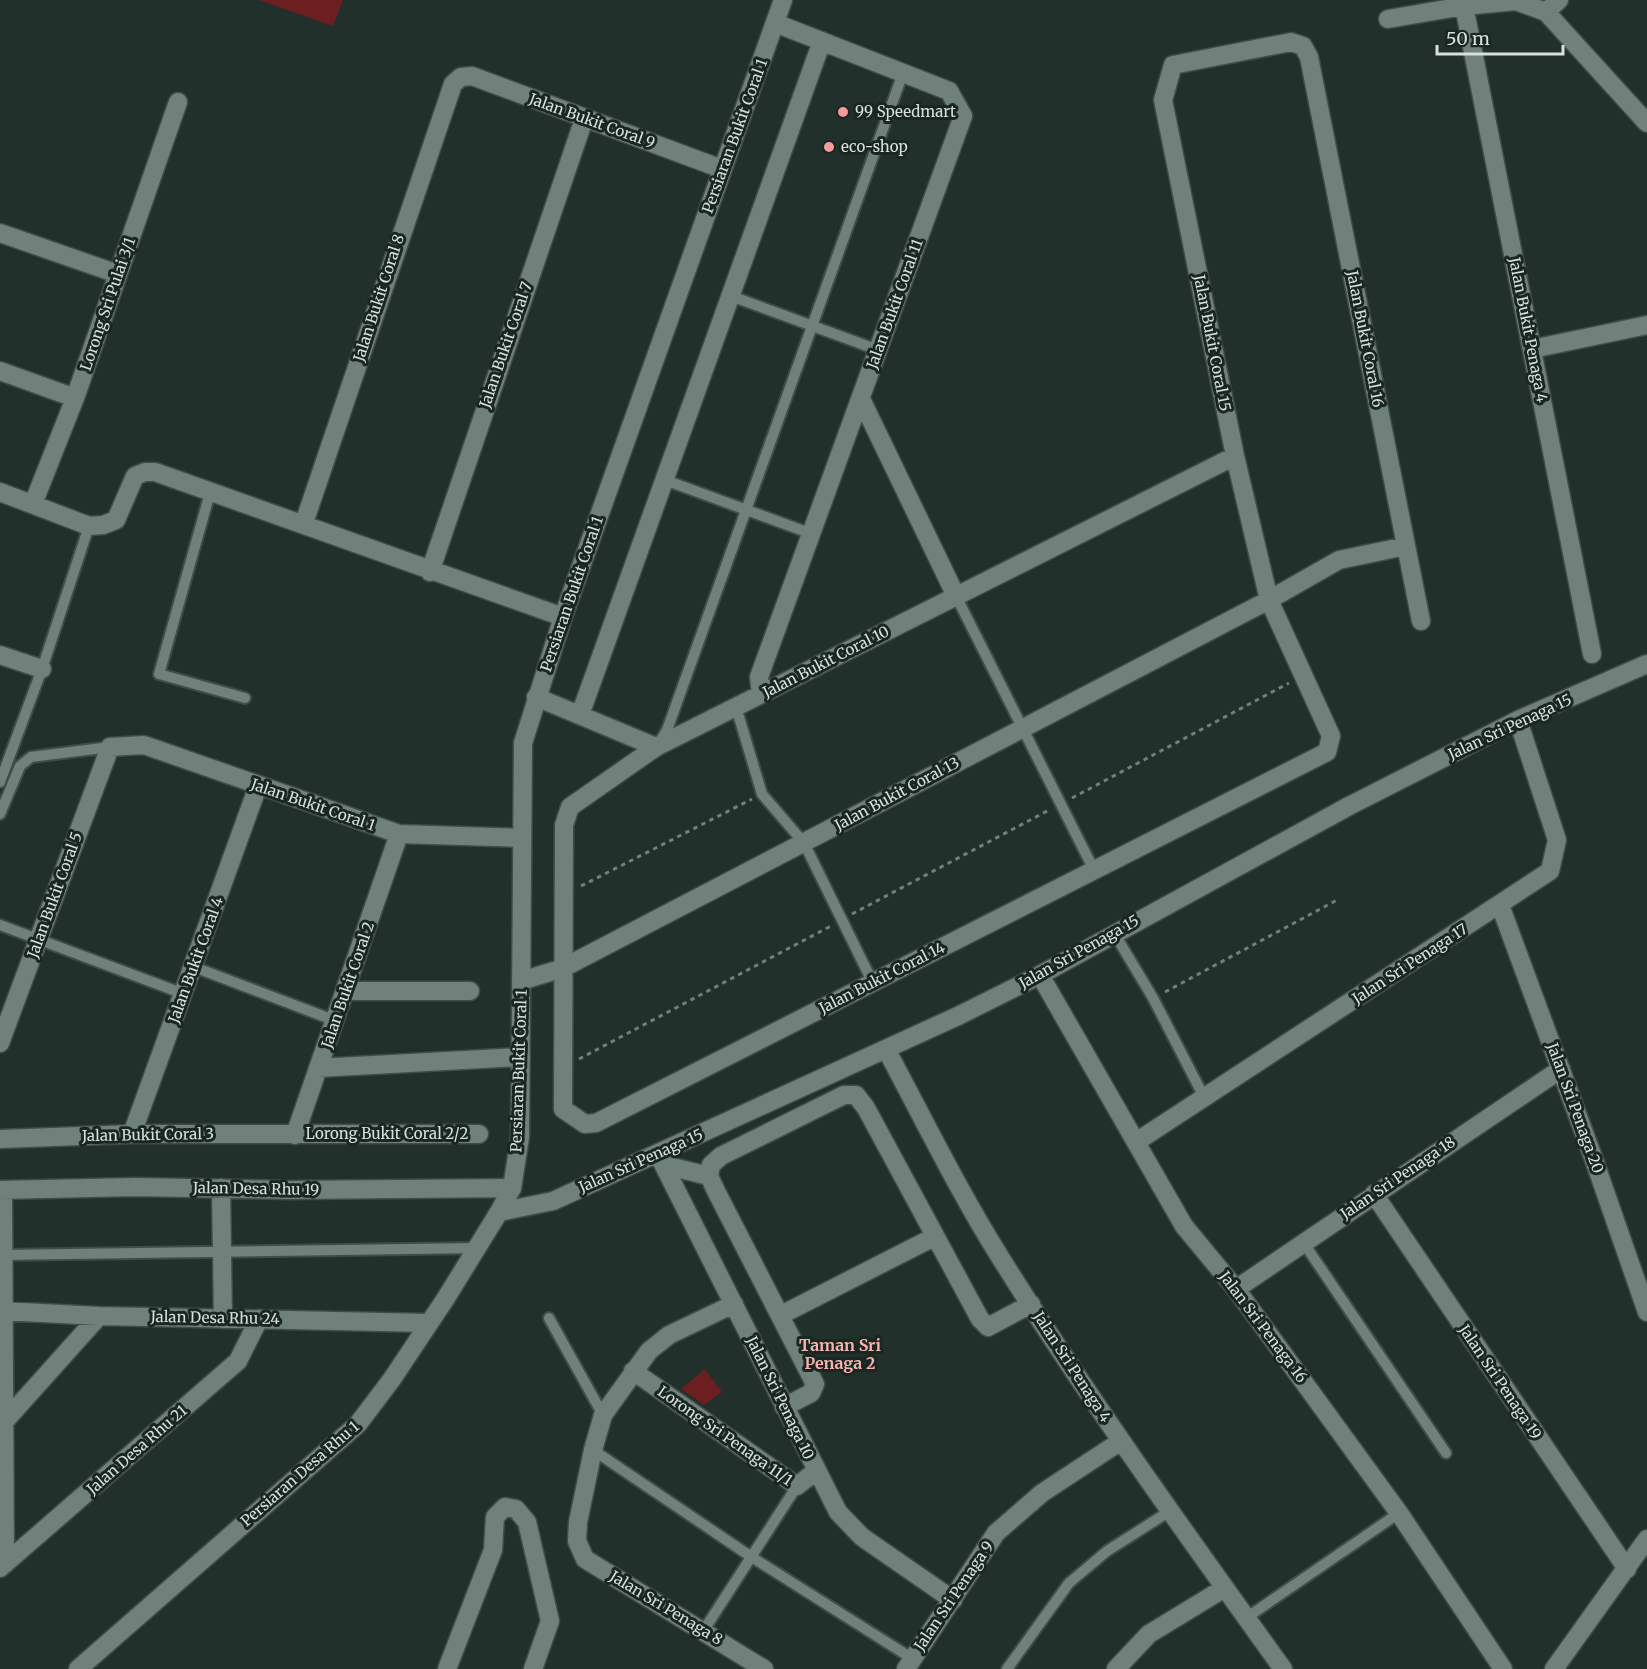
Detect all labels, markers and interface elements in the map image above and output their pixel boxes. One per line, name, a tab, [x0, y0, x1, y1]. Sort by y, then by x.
scale bar	[1437, 18, 1563, 56]
text: 50 m	[1446, 27, 1490, 50]
street label: Persiaran Bukit Coral 1	[698, 56, 771, 216]
street label: Jalan Bukit Coral 9	[526, 89, 658, 152]
place label: 99 Speedmart	[855, 102, 956, 121]
marker: 99 Speedmart	[836, 105, 850, 119]
place label: eco-shop	[841, 137, 908, 156]
marker: eco-shop	[822, 140, 836, 154]
street label: Jalan Bukit Coral 8	[349, 232, 408, 365]
street label: Lorong Sri Pulai 3/1	[76, 234, 139, 373]
street label: Jalan Bukit Coral 11	[862, 236, 927, 372]
street label: Jalan Bukit Penaga 4	[1505, 255, 1552, 404]
street label: Jalan Bukit Coral 16	[1343, 268, 1388, 409]
street label: Jalan Bukit Coral 15	[1190, 272, 1235, 413]
street label: Jalan Bukit Coral 7	[475, 279, 536, 411]
street label: Persiaran Bukit Coral 1	[536, 514, 607, 674]
street label: Jalan Bukit Coral 10	[758, 621, 892, 702]
street label: Jalan Sri Penaga 15	[1444, 690, 1575, 764]
street label: Jalan Bukit Coral 13	[830, 753, 962, 835]
street label: Jalan Bukit Coral 1	[247, 774, 378, 835]
street label: Jalan Bukit Coral 5	[23, 829, 86, 961]
street label: Jalan Bukit Coral 4	[164, 894, 227, 1026]
street label: Jalan Sri Penaga 15	[1015, 911, 1142, 993]
street label: Jalan Bukit Coral 2	[317, 919, 378, 1052]
street label: Jalan Sri Penaga 17	[1348, 919, 1471, 1008]
street label: Jalan Bukit Coral 14	[815, 938, 948, 1018]
street label: Persiaran Bukit Coral 1	[506, 989, 531, 1153]
street label: Jalan Sri Penaga 20	[1543, 1039, 1608, 1176]
street label: Jalan Bukit Coral 3	[81, 1124, 214, 1145]
street label: Lorong Bukit Coral 2/2	[306, 1124, 469, 1143]
street label: Jalan Sri Penaga 15	[575, 1125, 706, 1197]
street label: Jalan Sri Penaga 18	[1336, 1132, 1459, 1224]
street label: Jalan Desa Rhu 19	[192, 1178, 319, 1199]
street label: Jalan Sri Penaga 16	[1215, 1267, 1311, 1386]
street label: Jalan Desa Rhu 24	[149, 1307, 280, 1328]
street label: Jalan Sri Penaga 4	[1029, 1307, 1115, 1426]
street label: Jalan Sri Penaga 19	[1454, 1320, 1546, 1443]
street label: Jalan Sri Penaga 10	[742, 1332, 819, 1463]
district label: Taman Sri Penaga 2	[799, 1335, 882, 1373]
street label: Lorong Sri Penaga 11/1	[654, 1382, 797, 1489]
street label: Jalan Desa Rhu 21	[82, 1401, 191, 1499]
street label: Persiaran Desa Rhu 1	[237, 1417, 363, 1530]
street label: Jalan Sri Penaga 9	[909, 1537, 997, 1655]
street label: Jalan Sri Penaga 8	[606, 1566, 726, 1649]

